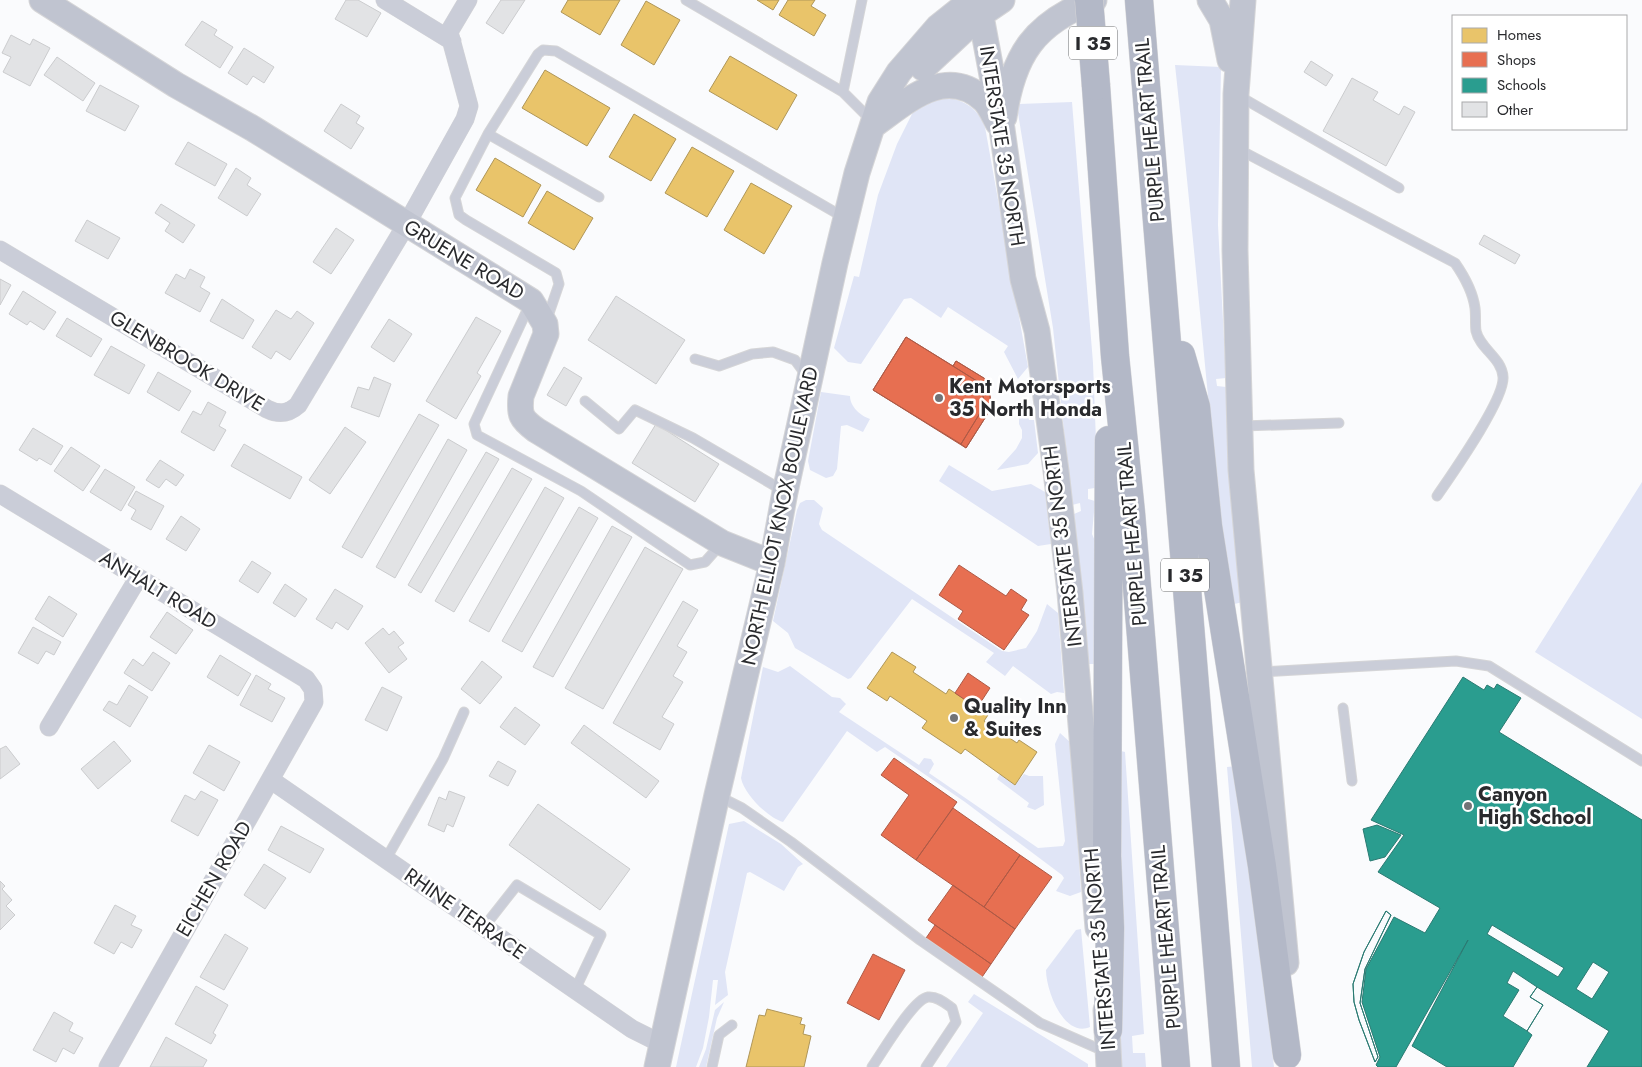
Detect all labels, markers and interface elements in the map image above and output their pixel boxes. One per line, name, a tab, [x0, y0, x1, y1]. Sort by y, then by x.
legend	[1452, 15, 1627, 130]
text: Homes	[1497, 24, 1541, 46]
road number: I 35	[1069, 26, 1117, 59]
street label: PURPLE HEART TRAIL	[1128, 37, 1172, 223]
street label: INTERSTATE 35 NORTH	[972, 44, 1032, 248]
text: Shops	[1497, 49, 1536, 71]
text: Schools	[1497, 74, 1546, 96]
text: Other	[1497, 99, 1534, 121]
street label: GRUENE ROAD	[398, 213, 530, 307]
street label: GLENBROOK DRIVE	[104, 303, 270, 419]
street label: NORTH ELLIOT KNOX BOULEVARD	[734, 364, 826, 668]
place label: Kent Motorsports 35 North Honda	[949, 372, 1111, 424]
marker: Kent Motorsports 35 North Honda	[933, 392, 945, 404]
street label: PURPLE HEART TRAIL	[1110, 441, 1154, 627]
street label: INTERSTATE 35 NORTH	[1036, 444, 1090, 648]
street label: ANHALT ROAD	[94, 543, 222, 637]
road number: I 35	[1161, 558, 1209, 592]
place label: Quality Inn & Suites	[964, 692, 1067, 744]
marker: Quality Inn & Suites	[948, 712, 960, 724]
place label: Canyon High School	[1478, 780, 1592, 832]
marker: Canyon High School	[1462, 800, 1474, 812]
street label: EICHEN ROAD	[169, 816, 259, 942]
street label: PURPLE HEART TRAIL	[1144, 844, 1188, 1030]
street label: INTERSTATE 35 NORTH	[1077, 847, 1123, 1051]
street label: RHINE TERRACE	[398, 861, 532, 967]

